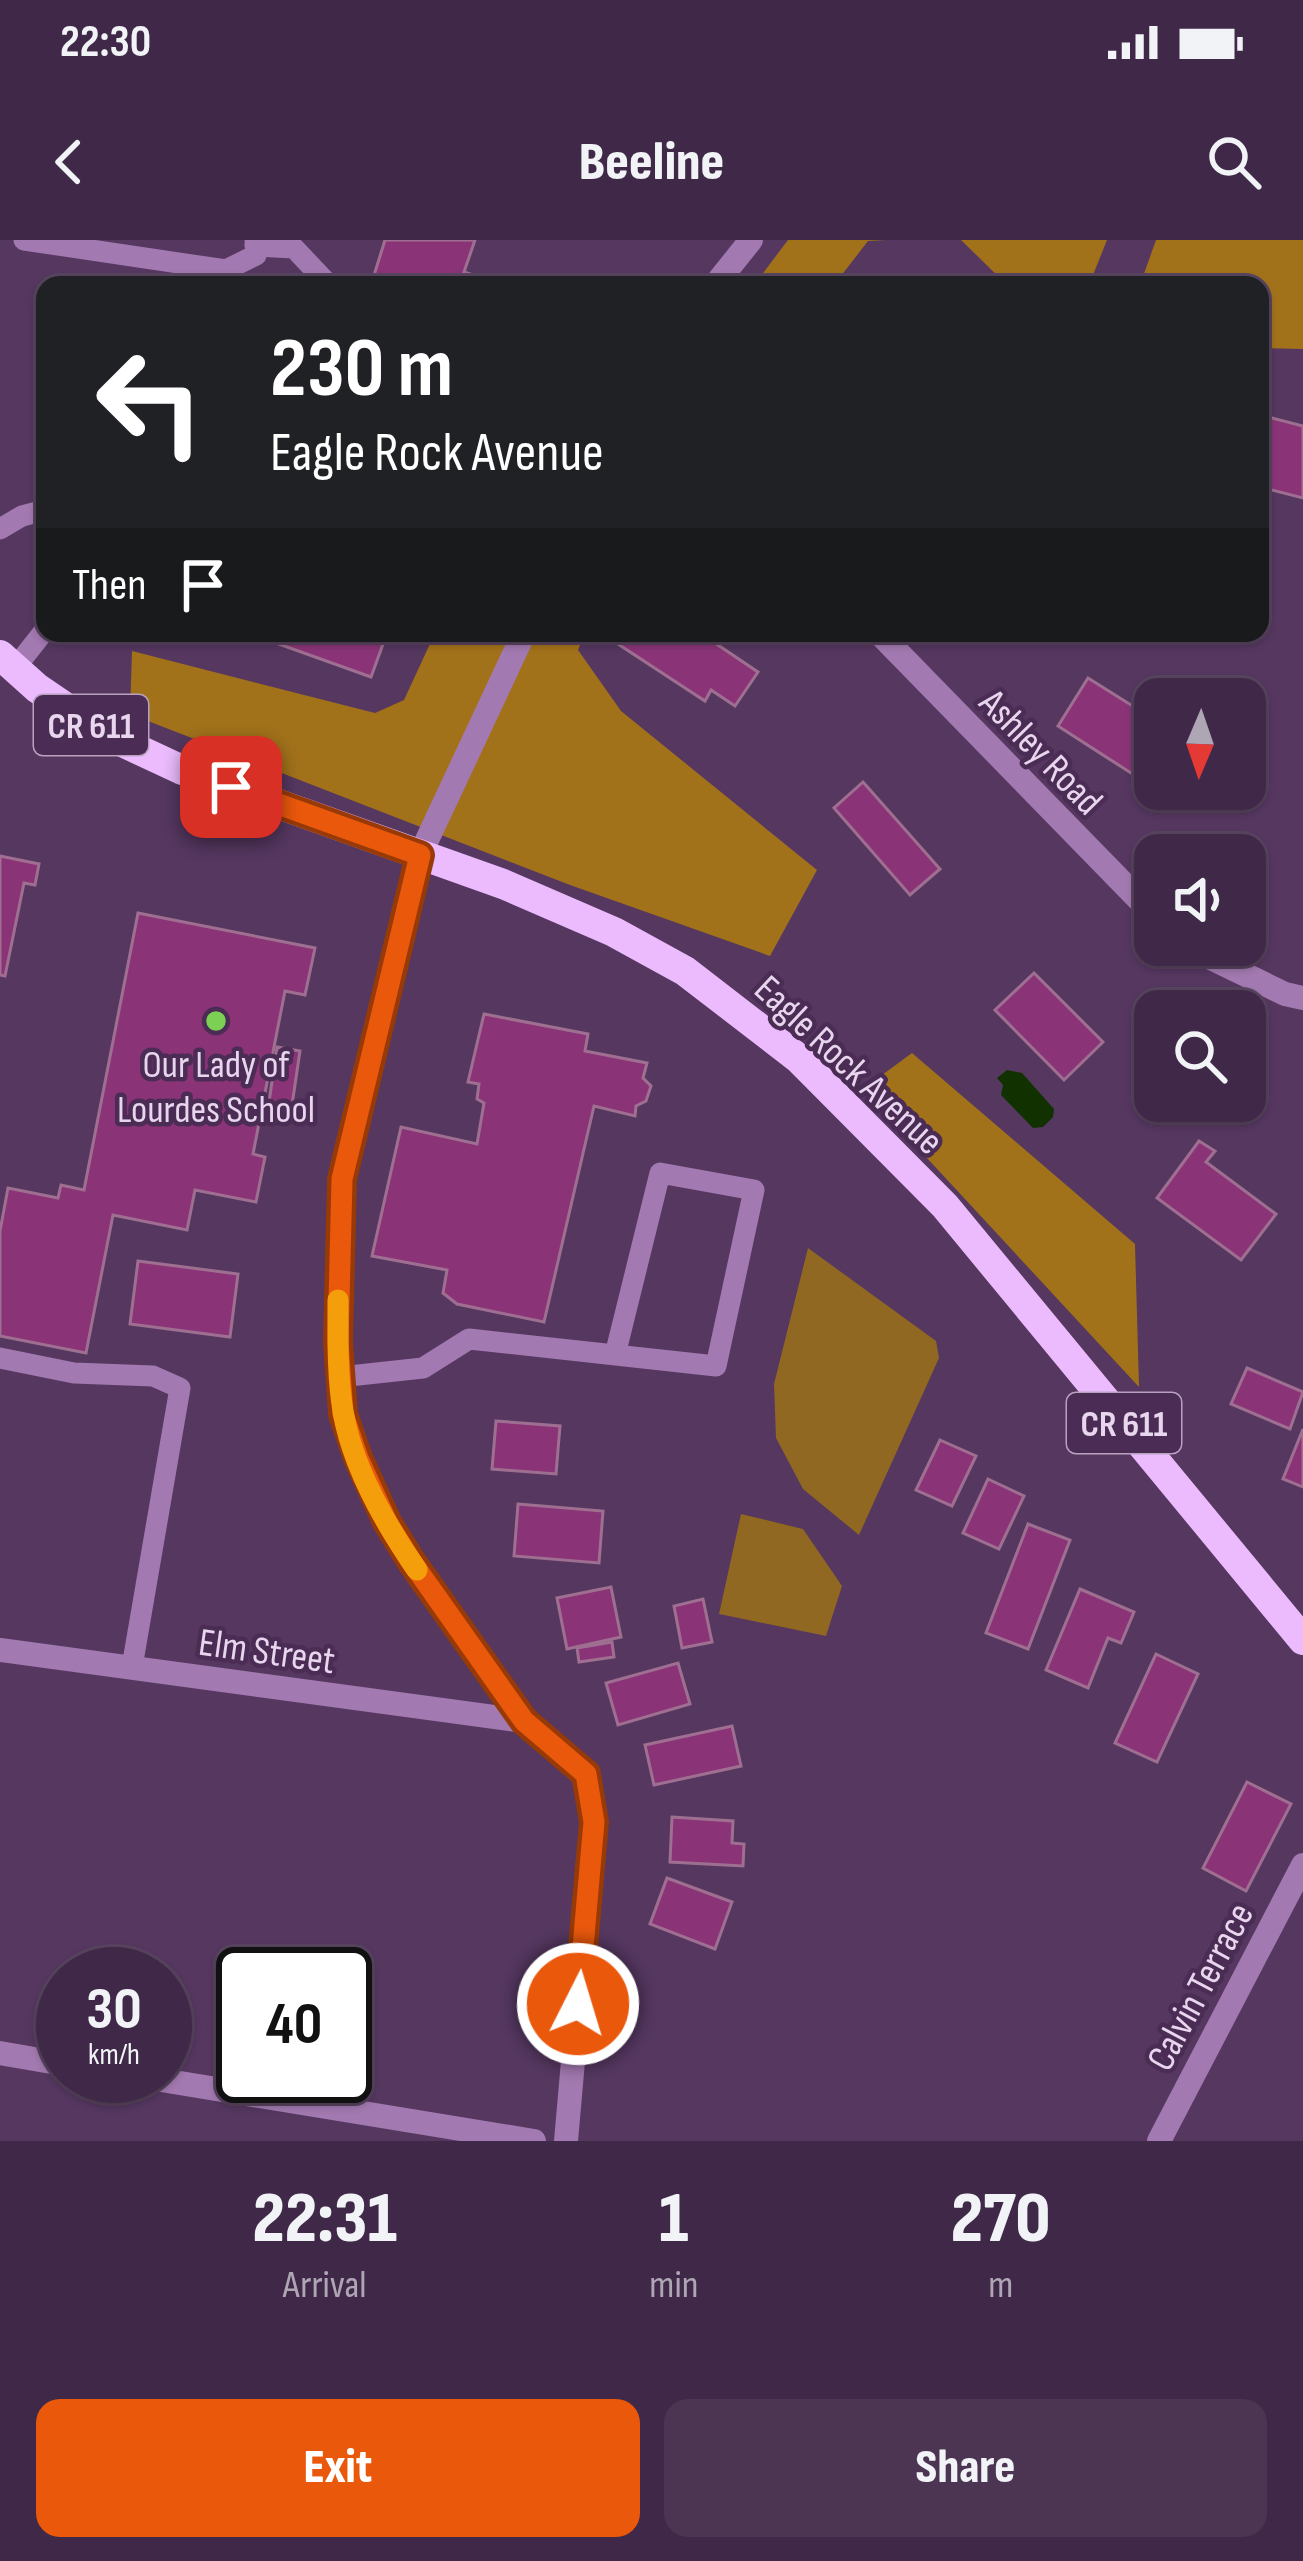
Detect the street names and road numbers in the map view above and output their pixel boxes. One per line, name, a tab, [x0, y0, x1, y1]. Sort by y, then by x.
street label: Ashley Road	[968, 679, 1111, 825]
road number: CR 611	[34, 695, 148, 755]
street label: Eagle Rock Avenue	[744, 966, 952, 1165]
road number: CR 611	[1067, 1393, 1181, 1453]
street label: Elm Street	[196, 1620, 338, 1685]
street label: Calvin Terrace	[1138, 1896, 1265, 2079]

